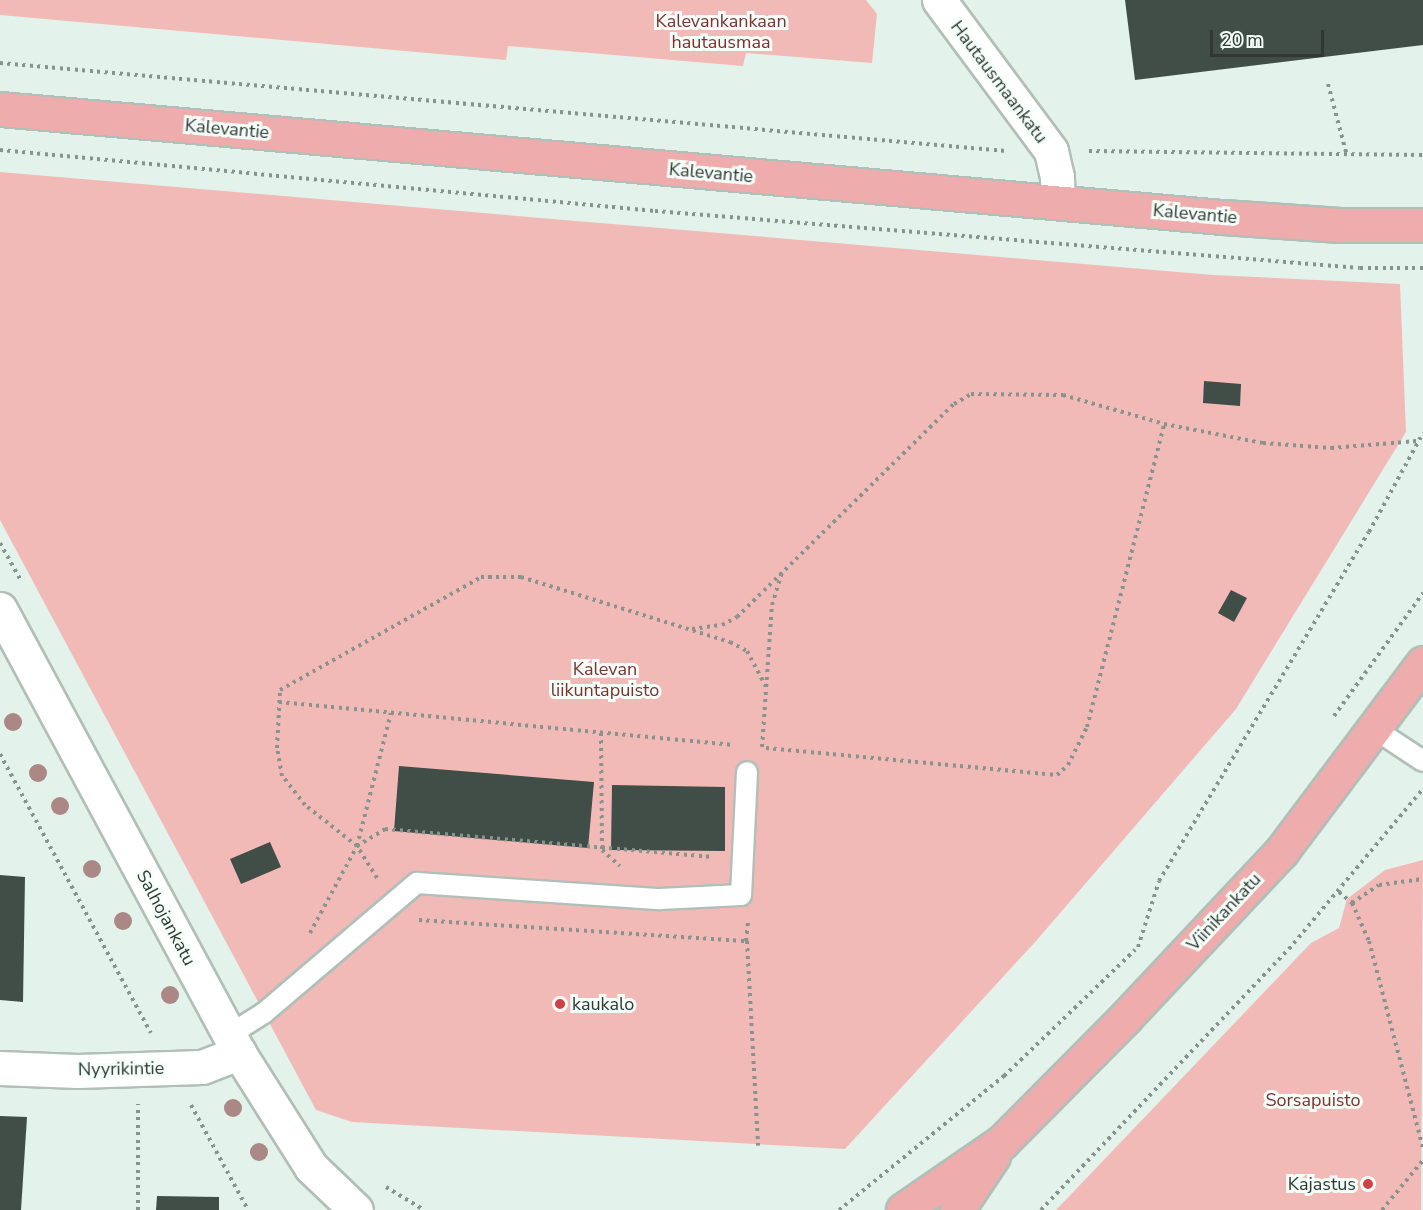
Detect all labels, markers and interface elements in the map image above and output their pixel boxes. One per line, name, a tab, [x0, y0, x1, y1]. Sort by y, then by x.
park label: Kalevankankaan hautausmaa	[655, 11, 787, 54]
street label: Hautausmaankatu	[946, 17, 1052, 147]
scale bar	[1213, 18, 1327, 56]
text: 20 m	[1221, 28, 1263, 52]
street label: Kalevantie	[184, 115, 270, 143]
street label: Kalevantie	[668, 159, 754, 187]
street label: Kalevantie	[1152, 200, 1238, 228]
park label: Kalevan liikuntapuisto	[551, 659, 659, 702]
street label: Salhojankatu	[132, 867, 200, 969]
street label: Viinikankatu	[1182, 869, 1266, 955]
place label: kaukalo	[572, 993, 634, 1015]
marker: kaukalo	[553, 997, 567, 1011]
street label: Nyyrikintie	[78, 1057, 164, 1081]
park label: Sorsapuisto	[1265, 1089, 1361, 1111]
place label: Kajastus	[1288, 1173, 1356, 1195]
marker: Kajastus	[1361, 1177, 1375, 1191]

